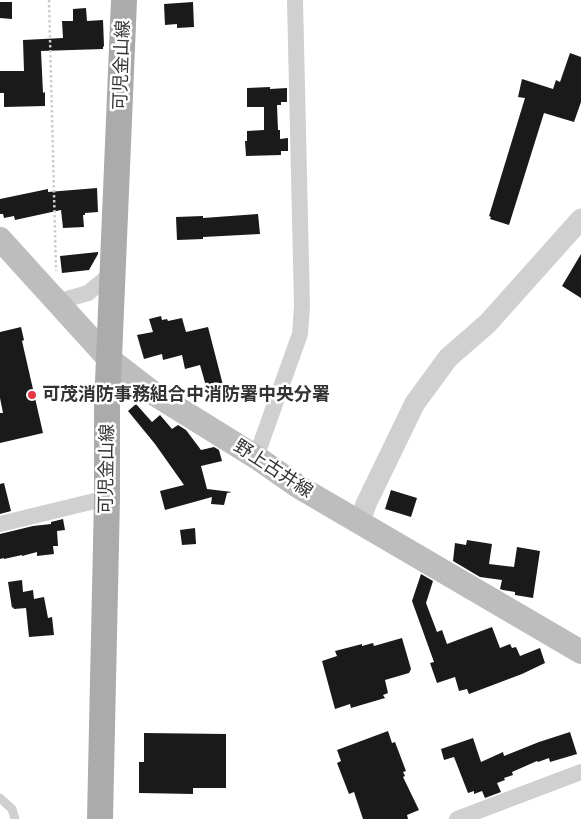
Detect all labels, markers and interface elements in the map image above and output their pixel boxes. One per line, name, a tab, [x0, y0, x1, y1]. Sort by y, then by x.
street label: 可児金山線	[110, 20, 134, 110]
place label: 可茂消防事務組合中消防署中央分署	[42, 384, 330, 406]
marker: 可茂消防事務組合中消防署中央分署	[26, 389, 38, 401]
street label: 可児金山線	[95, 424, 119, 514]
street label: 野上古井線	[229, 435, 317, 503]

